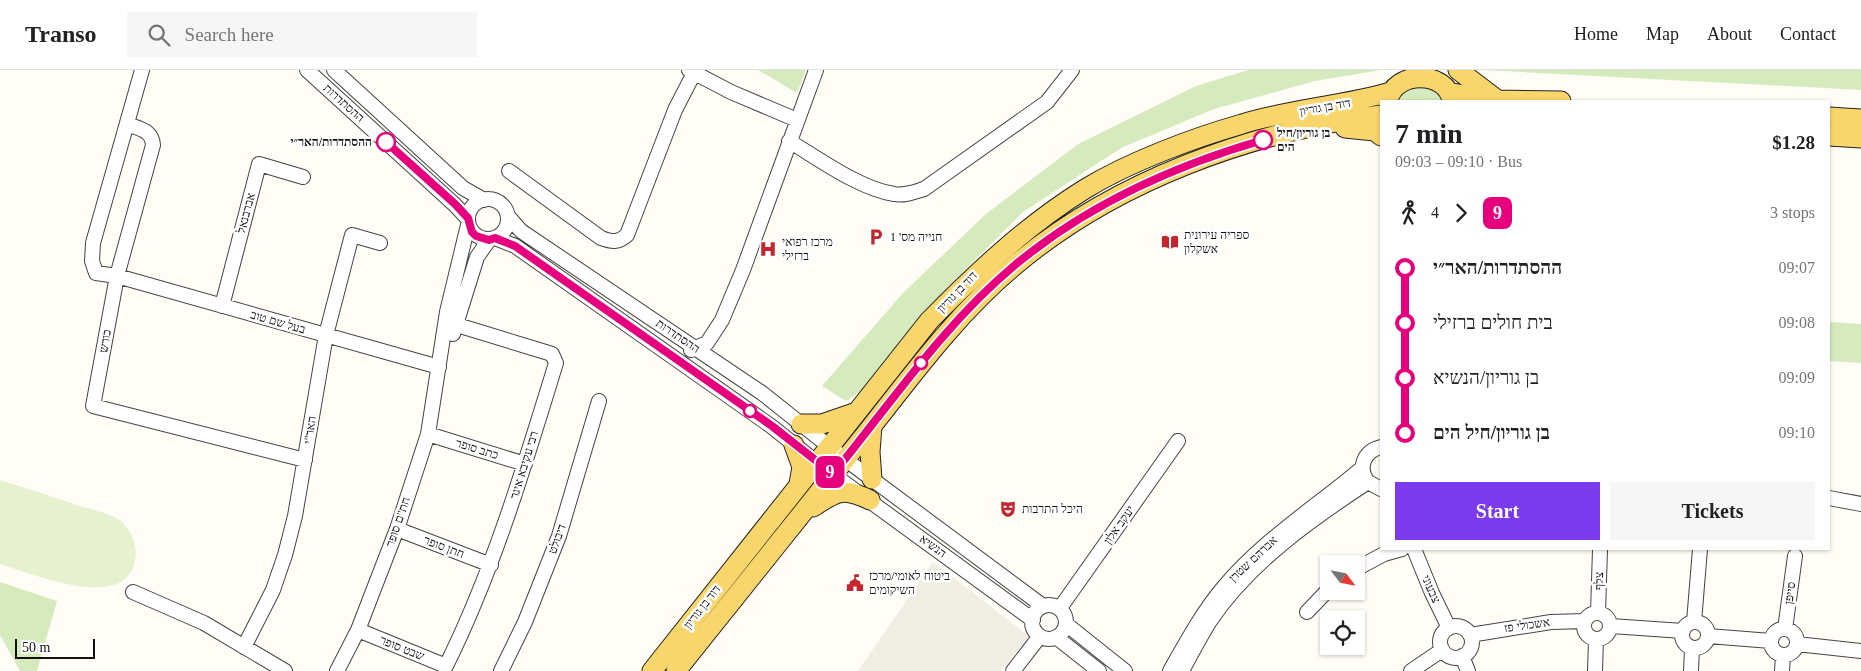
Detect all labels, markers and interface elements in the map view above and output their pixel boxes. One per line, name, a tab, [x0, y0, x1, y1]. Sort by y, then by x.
search box	[127, 12, 477, 57]
text: Transo	[25, 21, 97, 47]
icon: search	[145, 21, 173, 49]
text: Search here	[185, 24, 274, 45]
text: Home	[1574, 24, 1618, 44]
text: Map	[1646, 24, 1679, 44]
text: About	[1707, 24, 1752, 44]
text: Contact	[1780, 24, 1836, 44]
street label: ההסתדרות	[321, 81, 367, 125]
street label: דוד בן גוריון	[1298, 96, 1352, 118]
text: 7 min	[1395, 118, 1463, 149]
place label: בן גוריון/חיל הים	[1276, 126, 1330, 154]
marker: בן גוריון/חיל הים	[1253, 130, 1273, 150]
marker: ההסתדרות/האר״י	[376, 132, 396, 152]
text: $1.28	[1772, 132, 1815, 153]
place label: ההסתדרות/האר״י	[290, 135, 372, 149]
text: 09:03 – 09:10 · Bus	[1395, 153, 1522, 170]
street label: אברבנאל	[234, 191, 258, 236]
icon: walk	[1395, 199, 1423, 227]
icon: forward	[1447, 199, 1475, 227]
text: 9	[1493, 203, 1502, 223]
text: 4	[1431, 204, 1439, 221]
text: 3 stops	[1770, 204, 1815, 221]
parking icon: חנייה מס' 1	[866, 227, 886, 247]
place label: ספריה עירונית אשקלון	[1184, 228, 1250, 256]
place label: חנייה מס' 1	[890, 230, 942, 244]
library icon: ספריה עירונית אשקלון	[1160, 232, 1180, 252]
place label: מרכז רפואי ברזילי	[782, 235, 833, 263]
hospital icon: מרכז רפואי ברזילי	[758, 239, 778, 259]
text: ההסתדרות/האר״י	[1433, 257, 1562, 278]
text: 09:07	[1779, 259, 1815, 276]
street label: דוד בן גוריון	[934, 268, 980, 315]
street label: בעל שם טוב	[249, 308, 307, 337]
text: בית חולים ברזילי	[1433, 312, 1553, 333]
text: 09:08	[1779, 314, 1815, 331]
street label: ההסתדרות	[653, 316, 703, 356]
street label: כורש	[96, 328, 114, 354]
unlabelled marker	[914, 356, 928, 370]
text: בן גוריון/הנשיא	[1433, 367, 1539, 388]
text: 09:09	[1779, 369, 1815, 386]
unlabelled marker	[743, 404, 757, 418]
street label: האר"י	[301, 415, 319, 445]
text: בן גוריון/חיל הים	[1433, 422, 1550, 443]
text: 09:10	[1779, 424, 1815, 441]
street label: רבי עקיבא איגר	[507, 429, 541, 501]
street label: כתב סופר	[454, 436, 500, 462]
line badge: 9	[814, 456, 846, 488]
text: 9	[826, 462, 835, 482]
button: Start	[1395, 482, 1600, 540]
button: Tickets	[1610, 482, 1815, 540]
street label: חת"ם סופר	[383, 495, 413, 549]
theatre icon: היכל התרבות	[998, 499, 1018, 519]
place label: היכל התרבות	[1022, 502, 1083, 516]
street label: יעקב אלון	[1101, 503, 1137, 547]
street label: דיבולט	[545, 522, 569, 556]
street label: הנשיא	[917, 532, 949, 560]
street label: חתן סופר	[422, 533, 466, 561]
street label: אברהם שטרן	[1226, 533, 1280, 585]
north arrow	[1320, 555, 1365, 600]
map controls	[1320, 555, 1365, 655]
place label: ביטוח לאומי/מרכז השיקומים	[869, 569, 950, 597]
street label: צלף	[1592, 572, 1606, 590]
public building icon: ביטוח לאומי/מרכז השיקומים	[845, 573, 865, 593]
street label: צבעוני	[1419, 573, 1443, 605]
street label: סייפן	[1782, 581, 1799, 605]
street label: דוד בן גוריון	[681, 582, 724, 632]
button: locate	[1320, 610, 1365, 655]
street label: אשכולי פז	[1503, 615, 1551, 635]
street label: שבט סופר	[378, 633, 427, 663]
scale bar	[15, 636, 95, 659]
text: 50 m	[22, 640, 50, 655]

